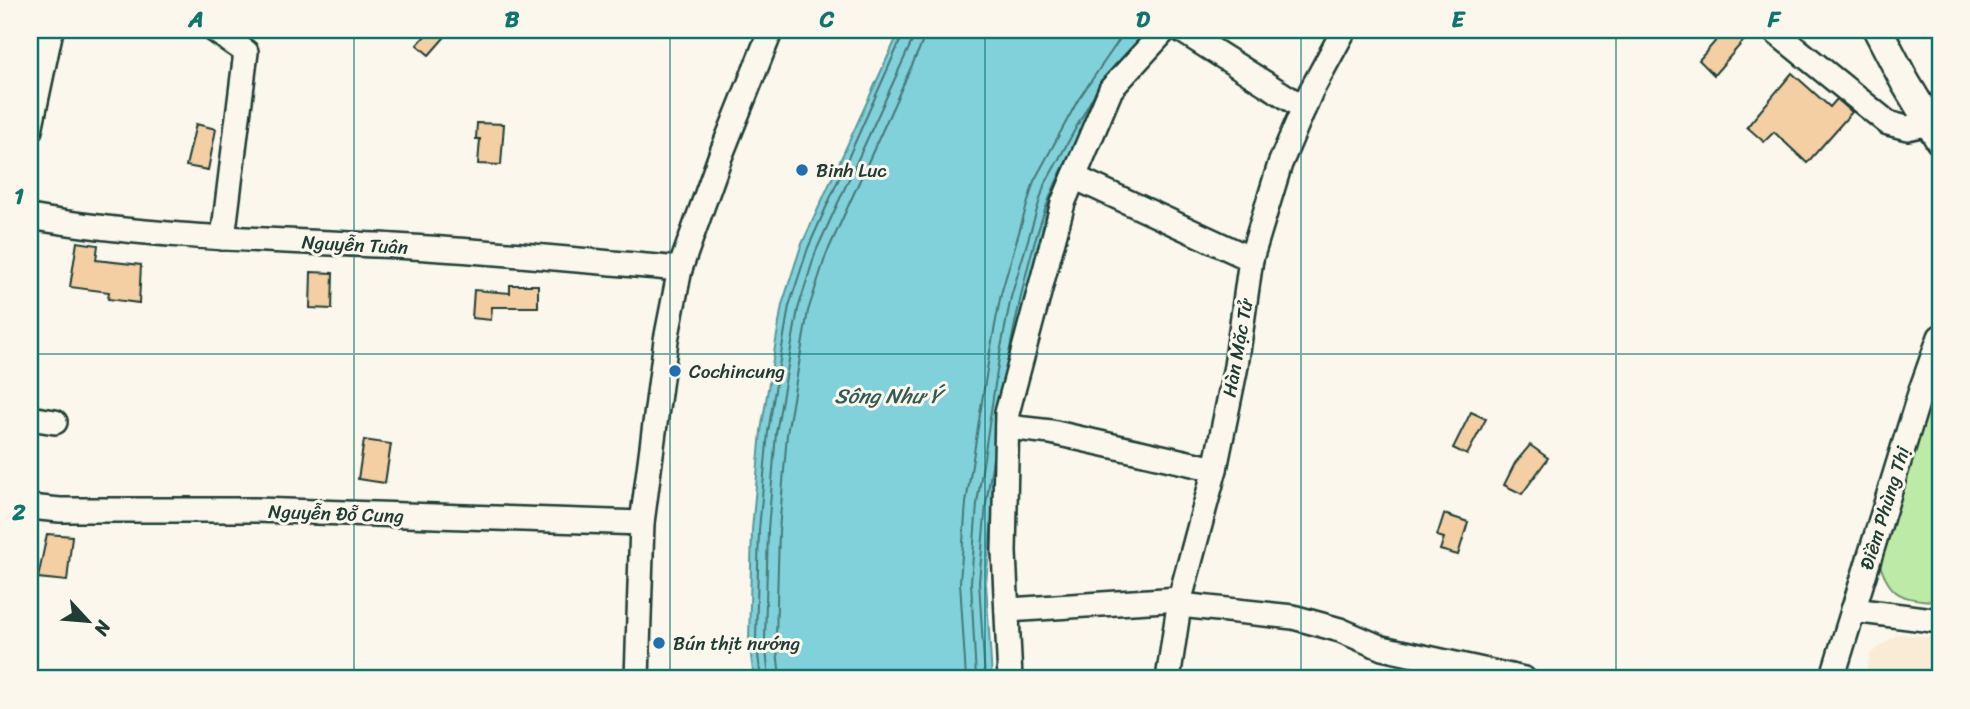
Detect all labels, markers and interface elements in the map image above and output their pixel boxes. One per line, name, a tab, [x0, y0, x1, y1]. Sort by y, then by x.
text: A	[187, 0, 204, 40]
text: B	[505, 0, 520, 40]
text: C	[819, 0, 835, 40]
text: D	[1136, 0, 1151, 40]
text: E	[1452, 0, 1467, 40]
text: F	[1767, 0, 1782, 40]
place label: Binh Luc	[816, 154, 887, 187]
marker: Binh Luc	[794, 162, 810, 178]
text: 1	[14, 176, 24, 217]
street label: Nguyễn Tuân	[301, 225, 409, 264]
street label: Hàn Mặc Tử	[1213, 295, 1263, 400]
place label: Cochincung	[689, 355, 785, 388]
marker: Cochincung	[667, 363, 683, 379]
water label: Sông Như Ý	[834, 377, 947, 415]
street label: Điềm Phùng Thị	[1850, 442, 1919, 574]
text: 2	[11, 492, 26, 533]
street label: Nguyễn Đỗ Cung	[268, 495, 405, 532]
north arrow	[52, 586, 122, 656]
text: N	[85, 614, 121, 642]
place label: Bún thịt nướng	[673, 627, 801, 660]
marker: Bún thịt nướng	[651, 635, 667, 651]

